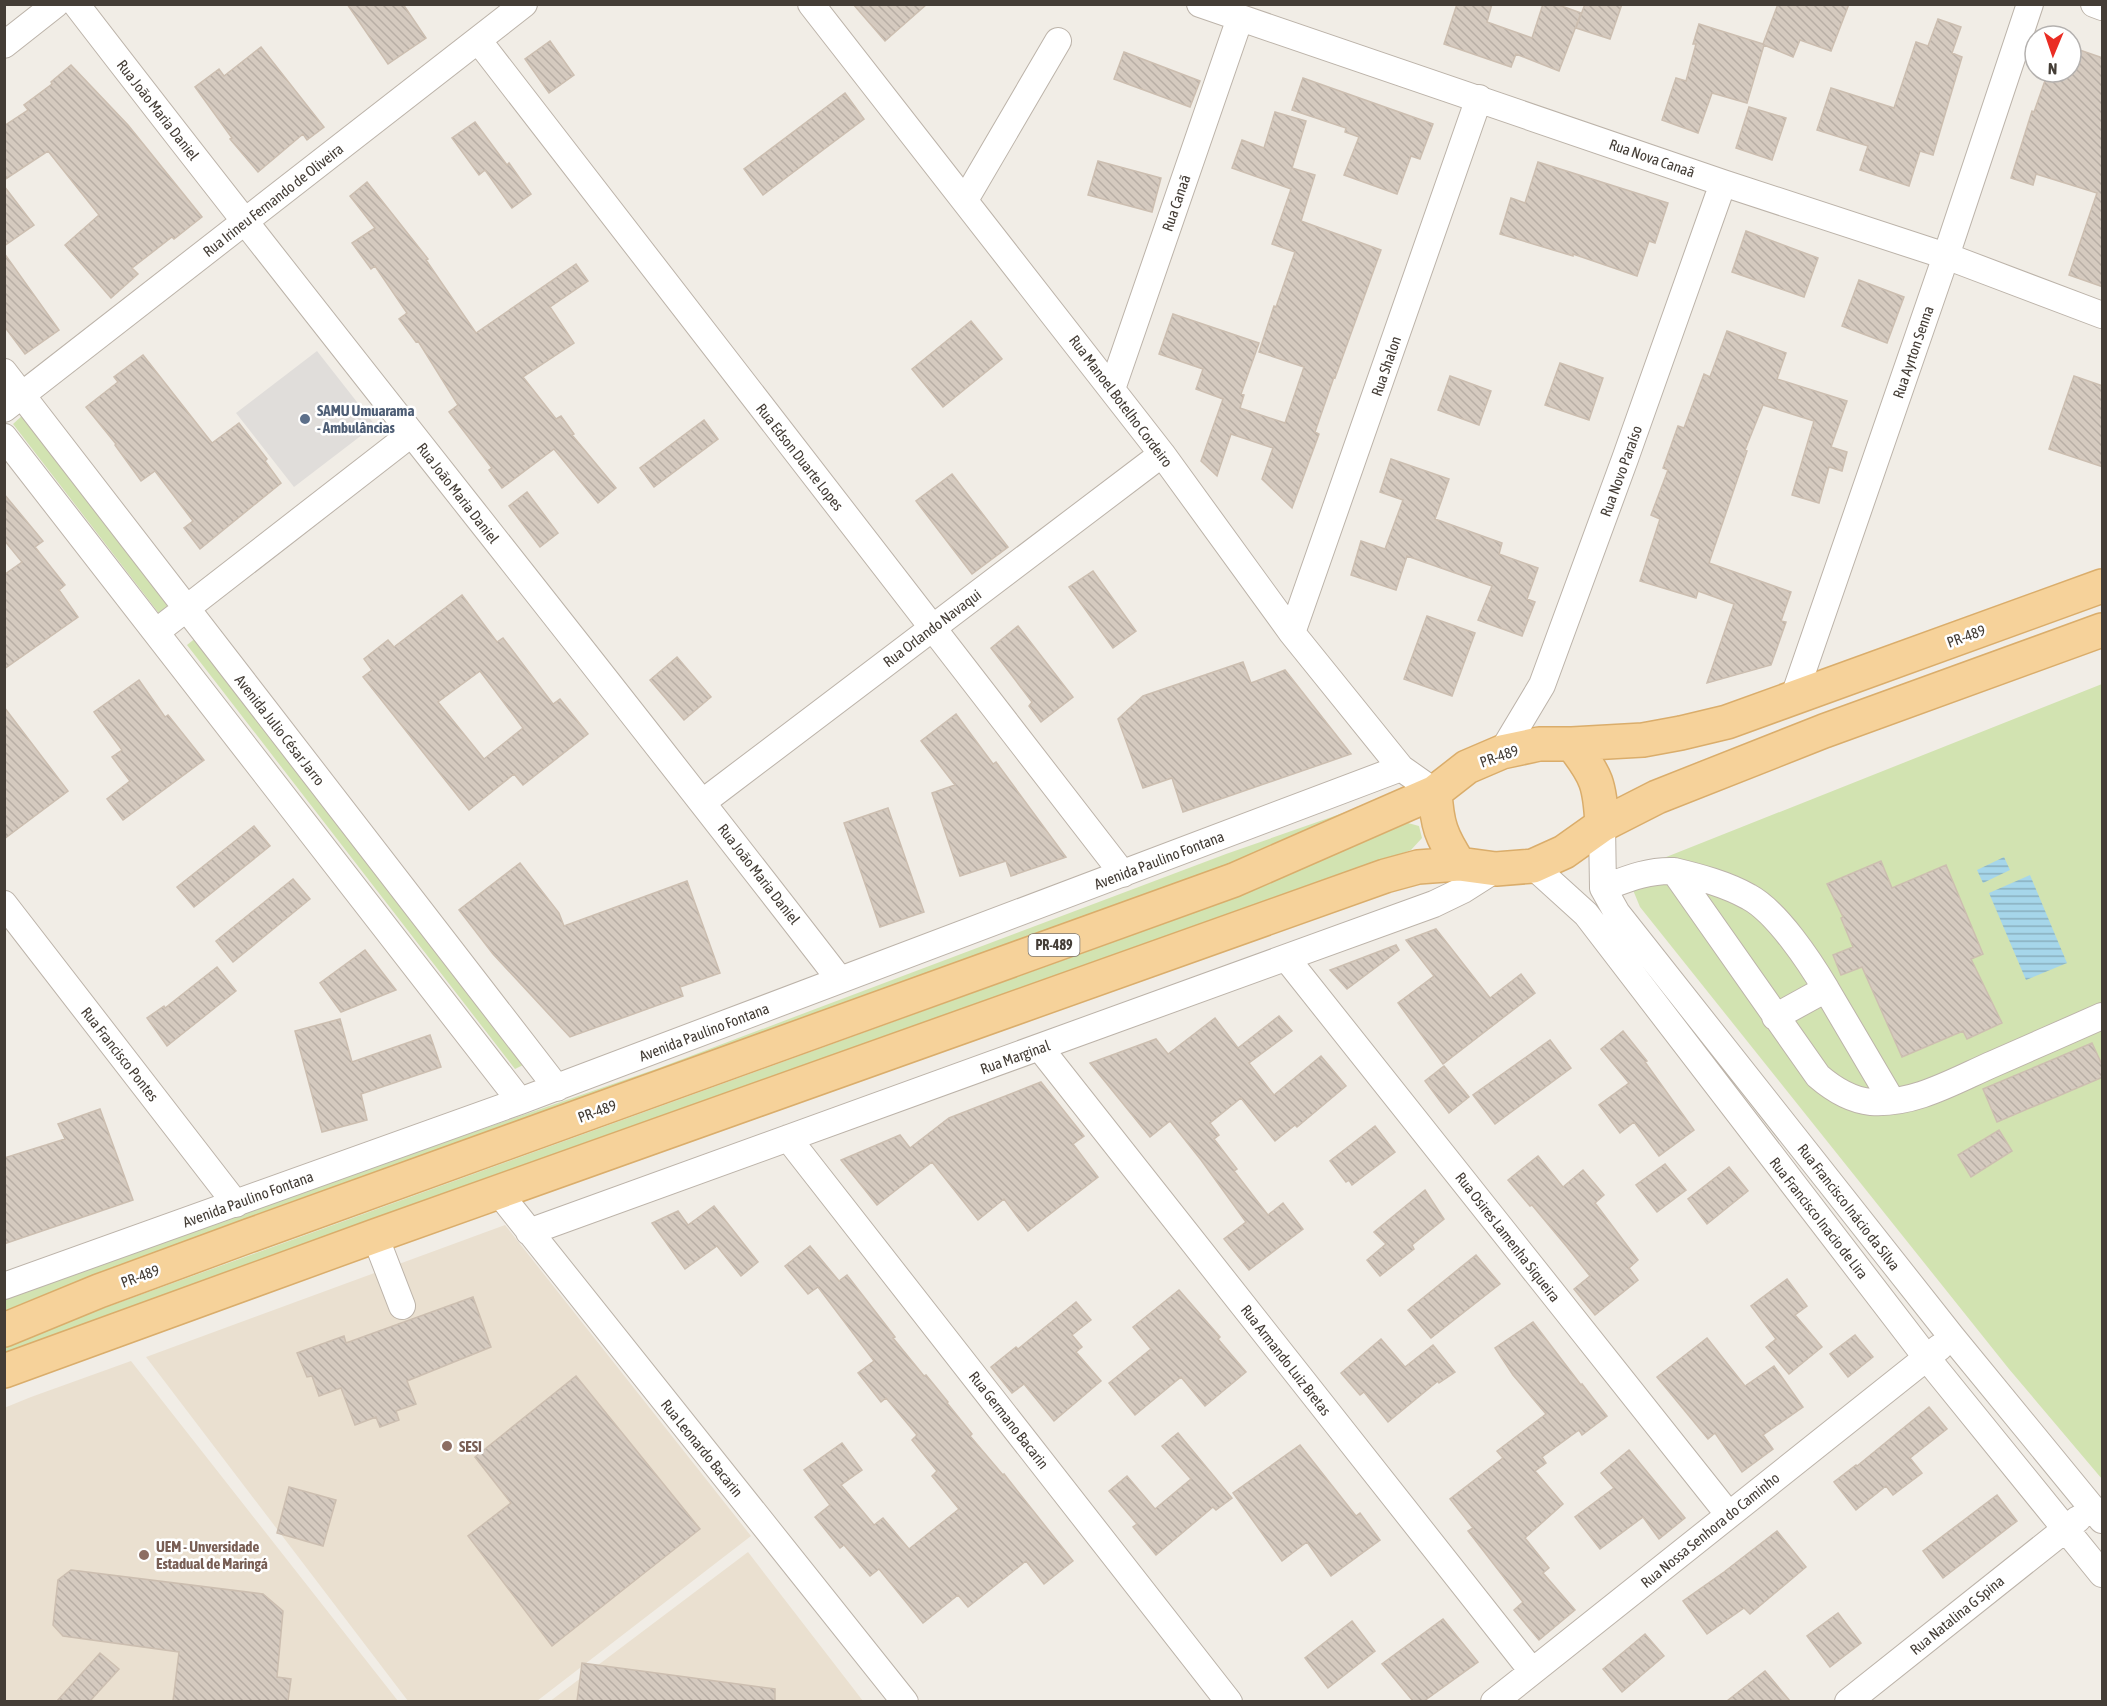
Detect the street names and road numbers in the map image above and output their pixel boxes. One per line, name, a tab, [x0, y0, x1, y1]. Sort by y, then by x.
street label: Rua João Maria Daniel	[114, 56, 202, 164]
street label: Rua Nova Canaã	[1607, 135, 1697, 181]
street label: Rua Irineu Fernando de Oliveira	[200, 140, 346, 260]
street label: Rua Canaã	[1158, 172, 1194, 234]
street label: Rua Ayrton Senna	[1889, 303, 1937, 401]
street label: Rua Manoel Botelho Cordeiro	[1066, 332, 1176, 470]
street label: Rua Shalon	[1368, 334, 1404, 398]
street label: Rua Edson Duarte Lopes	[753, 400, 847, 514]
street label: Rua Novo Paraíso	[1597, 423, 1645, 519]
street label: Rua João Maria Daniel	[414, 439, 502, 547]
street label: Rua Orlando Navaqui	[880, 586, 984, 670]
street label: PR-489	[1944, 621, 1988, 651]
street label: Avenida Julio César Jarro	[232, 671, 328, 789]
street label: PR-489	[1477, 741, 1521, 771]
street label: Rua João Maria Daniel	[715, 820, 803, 928]
street label: Avenida Paulino Fontana	[1092, 827, 1226, 893]
road number: PR-489	[1028, 934, 1080, 956]
street label: Avenida Paulino Fontana	[637, 999, 771, 1065]
street label: Rua Francisco Pontes	[78, 1004, 162, 1104]
street label: Rua Marginal	[978, 1037, 1052, 1077]
street label: PR-489	[575, 1096, 619, 1126]
street label: Rua Francisco Inácio da Silva	[1794, 1140, 1904, 1274]
street label: Rua Francisco Inacio de Lira	[1766, 1154, 1872, 1282]
street label: Avenida Paulino Fontana	[180, 1167, 316, 1231]
street label: Rua Osires Lamenha Siqueira	[1452, 1169, 1564, 1305]
street label: PR-489	[118, 1261, 162, 1291]
street label: Rua Armando Luiz Bretas	[1238, 1301, 1334, 1419]
street label: Rua Germano Bacarin	[966, 1368, 1052, 1472]
street label: Rua Leonardo Bacarin	[658, 1396, 746, 1500]
street label: Rua Nossa Senhora do Caminho	[1637, 1469, 1783, 1591]
street label: Rua Natalina G Spina	[1907, 1572, 2007, 1658]

